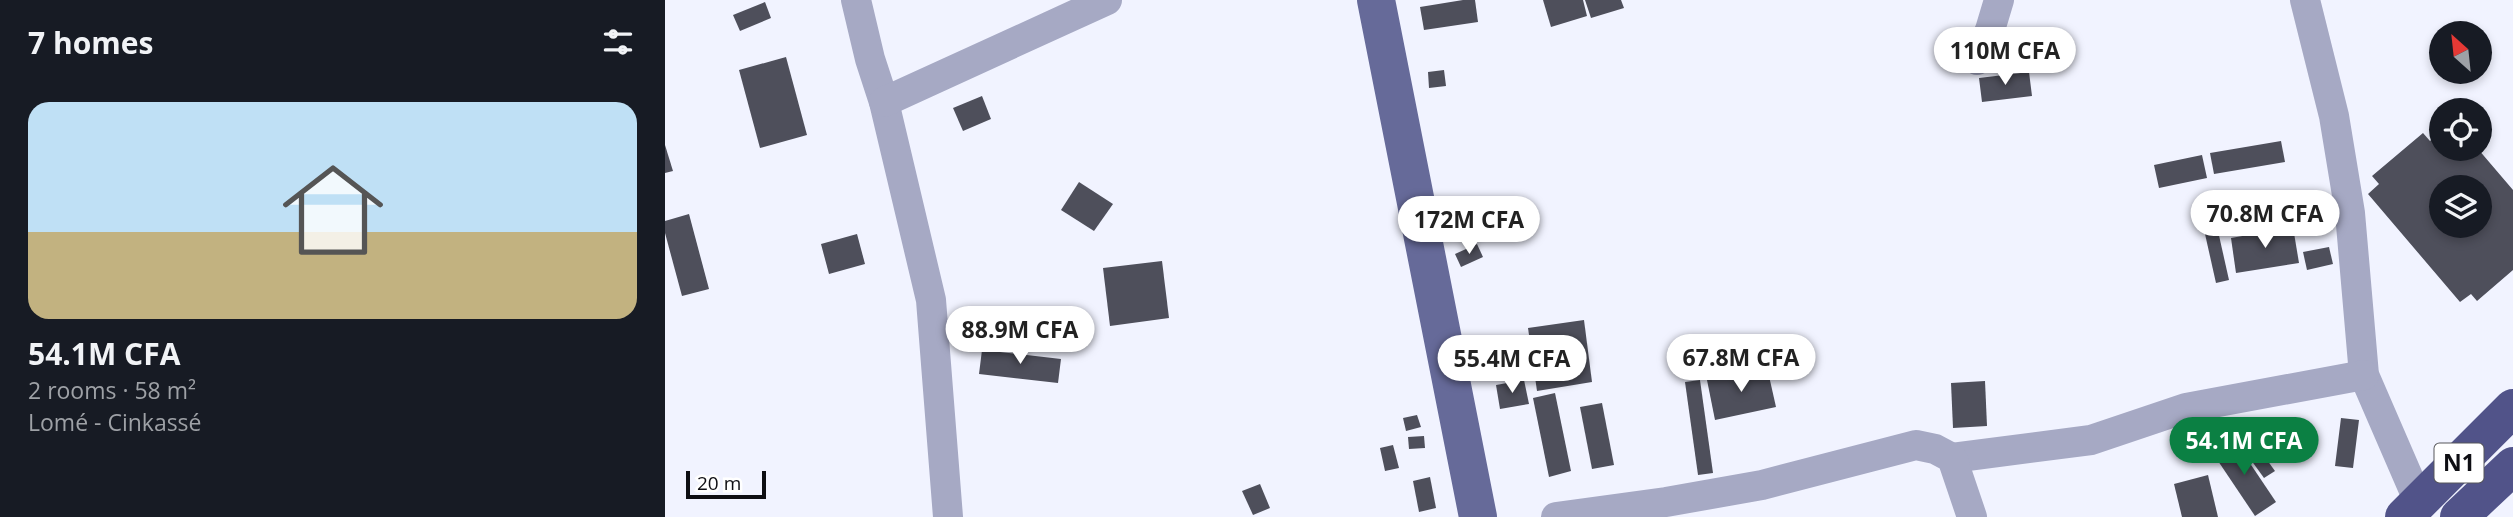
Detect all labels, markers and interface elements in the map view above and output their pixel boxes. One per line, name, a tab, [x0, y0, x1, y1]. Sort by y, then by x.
north arrow	[2429, 21, 2492, 84]
map controls	[2429, 21, 2492, 238]
text: 7 homes	[28, 22, 153, 63]
icon: filters	[599, 23, 637, 61]
pin: 110M CFA	[1933, 28, 2077, 87]
text: 110M CFA	[1950, 34, 2060, 66]
button: locate	[2429, 98, 2492, 161]
icon: home	[270, 147, 396, 273]
button: layers	[2429, 175, 2492, 238]
pin: 70.8M CFA	[2185, 190, 2345, 250]
pin: 172M CFA	[1397, 196, 1541, 256]
text: 70.8M CFA	[2207, 197, 2323, 229]
text: 172M CFA	[1414, 203, 1524, 235]
pin: 88.9M CFA	[940, 306, 1100, 366]
text: 88.9M CFA	[962, 313, 1078, 345]
text: 54.1M CFA	[28, 333, 180, 374]
pin: 67.8M CFA	[1661, 334, 1821, 394]
pin: 55.4M CFA	[1432, 336, 1592, 395]
text: 67.8M CFA	[1683, 341, 1799, 373]
text: 55.4M CFA	[1454, 342, 1570, 374]
text: 2 rooms · 58 m²	[28, 374, 196, 406]
text: Lomé - Cinkassé	[28, 406, 202, 438]
pin: 54.1M CFA	[2164, 418, 2324, 477]
text: 54.1M CFA	[2186, 424, 2302, 456]
road number: N1	[2435, 444, 2483, 482]
scale bar	[686, 468, 767, 500]
text: 20 m	[697, 470, 741, 496]

